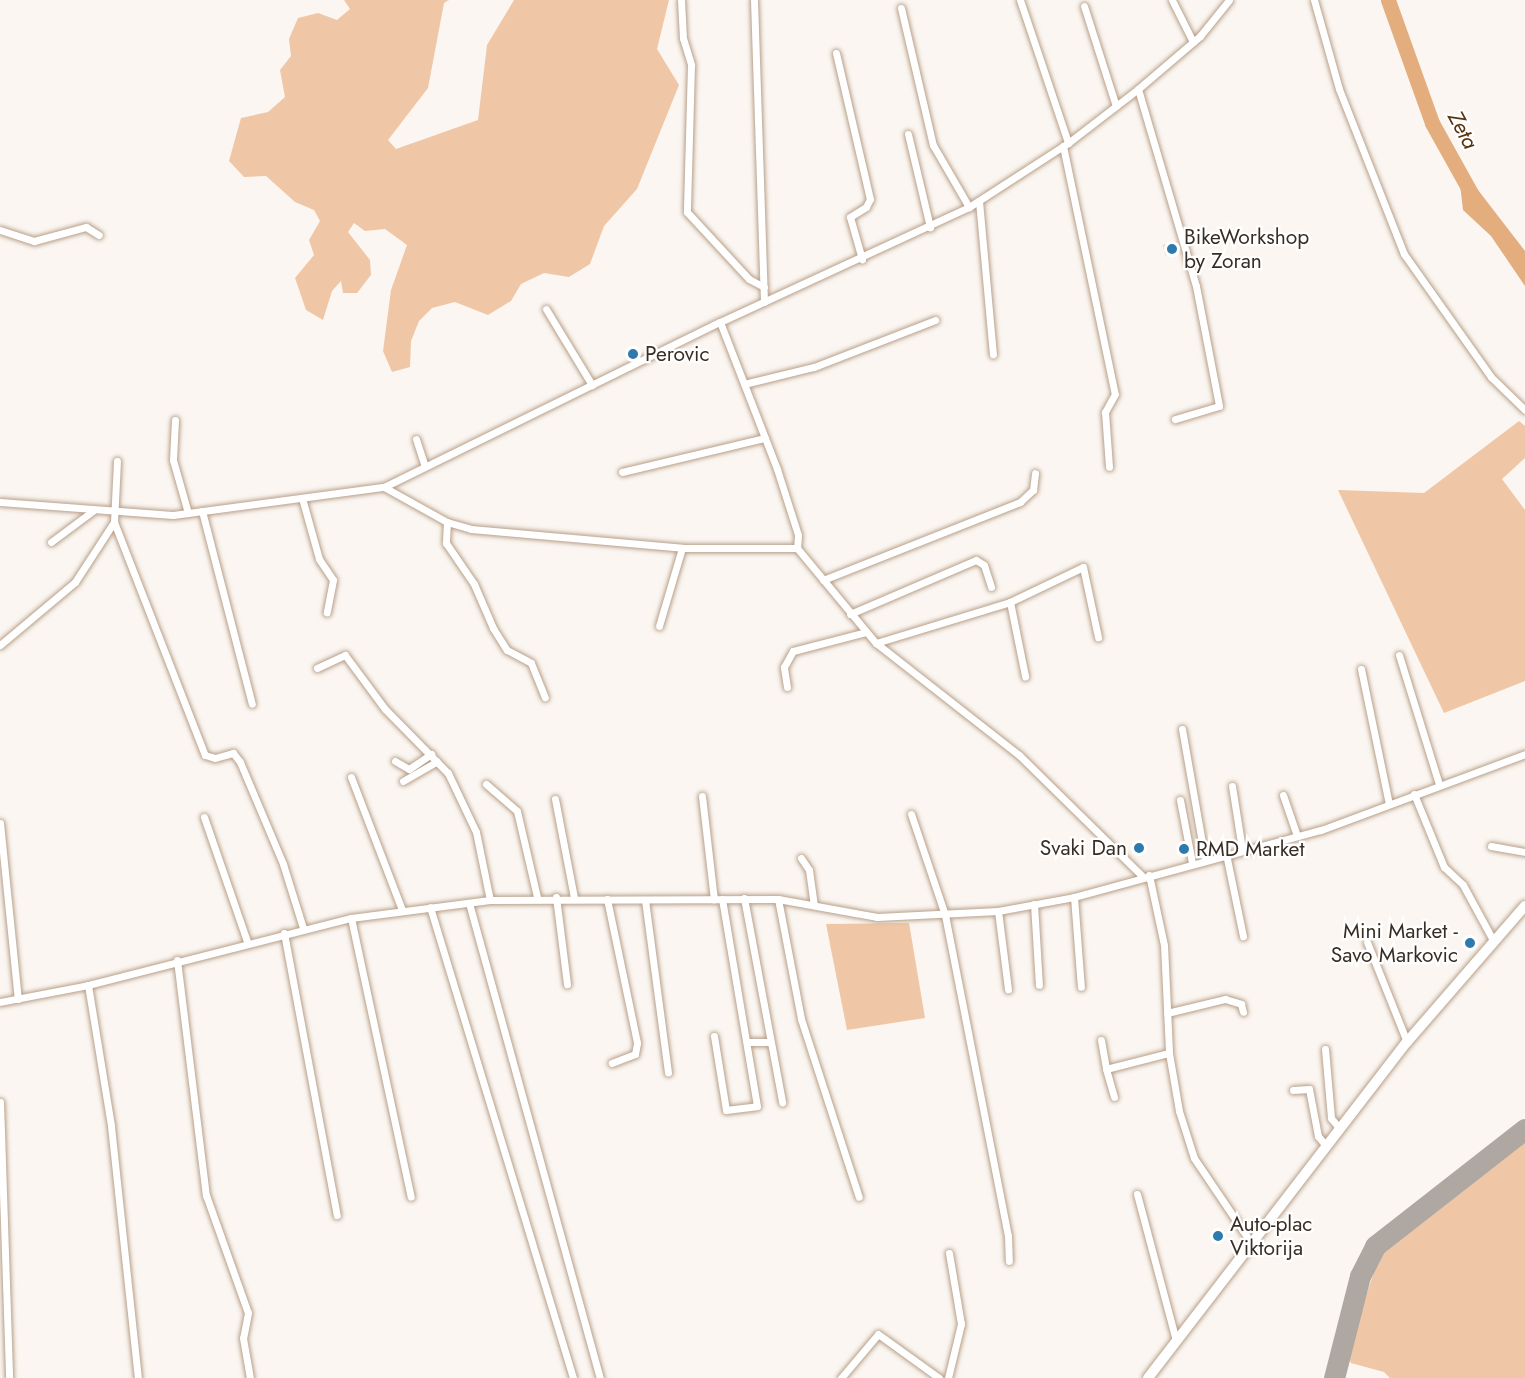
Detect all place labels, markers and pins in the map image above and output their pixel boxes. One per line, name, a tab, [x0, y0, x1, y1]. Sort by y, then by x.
place label: BikeWorkshop by Zoran	[1184, 224, 1309, 274]
marker: BikeWorkshop by Zoran	[1165, 242, 1179, 256]
place label: Perovic	[645, 341, 709, 367]
marker: Perovic	[626, 347, 640, 361]
place label: Svaki Dan	[1040, 835, 1127, 861]
place label: RMD Market	[1196, 836, 1304, 862]
marker: Svaki Dan	[1132, 841, 1146, 855]
marker: RMD Market	[1177, 842, 1191, 856]
place label: Mini Market - Savo Markovic	[1331, 918, 1458, 968]
marker: Mini Market - Savo Markovic	[1463, 936, 1477, 950]
place label: Auto-plac Viktorija	[1230, 1211, 1312, 1261]
marker: Auto-plac Viktorija	[1211, 1229, 1225, 1243]

